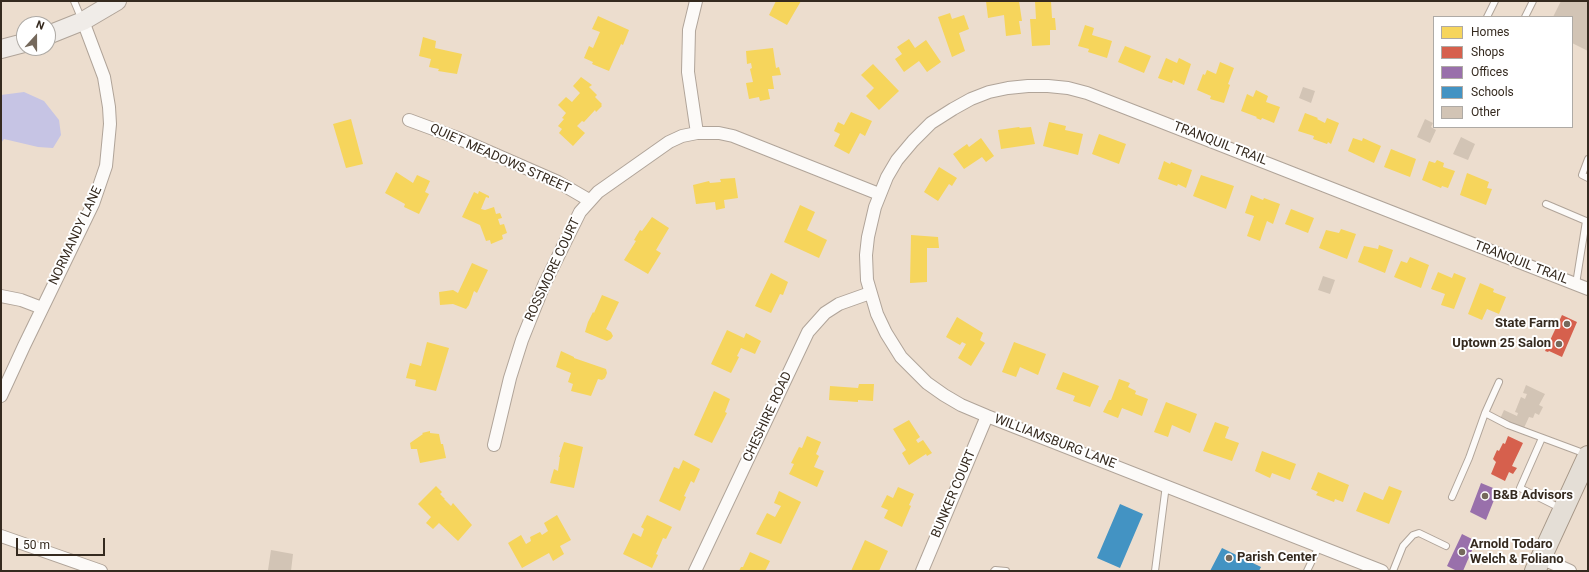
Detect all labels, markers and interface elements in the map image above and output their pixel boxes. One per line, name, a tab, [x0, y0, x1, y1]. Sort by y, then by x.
north arrow	[16, 16, 56, 56]
legend	[1433, 16, 1573, 128]
text: N	[34, 18, 46, 33]
text: Homes	[1471, 25, 1509, 39]
text: Shops	[1471, 45, 1505, 59]
text: Offices	[1471, 65, 1508, 79]
text: Schools	[1471, 85, 1514, 99]
text: Other	[1471, 105, 1500, 119]
street label: TRANQUIL TRAIL	[1171, 119, 1269, 169]
street label: QUIET MEADOWS STREET	[427, 121, 573, 197]
street label: NORMANDY LANE	[46, 184, 106, 288]
street label: ROSSMORE COURT	[522, 216, 584, 324]
street label: TRANQUIL TRAIL	[1472, 238, 1570, 288]
place label: State Farm	[1495, 316, 1559, 332]
marker: State Farm	[1562, 319, 1572, 329]
place label: Uptown 25 Salon	[1452, 336, 1551, 352]
marker: Uptown 25 Salon	[1554, 339, 1564, 349]
street label: CHESHIRE ROAD	[740, 369, 796, 465]
street label: WILLIAMSBURG LANE	[992, 412, 1118, 472]
street label: BUNKER COURT	[929, 448, 979, 540]
place label: B&B Advisors	[1493, 488, 1573, 504]
marker: B&B Advisors	[1480, 491, 1490, 501]
scale bar	[18, 530, 107, 556]
place label: Arnold Todaro Welch & Foliano	[1470, 537, 1564, 568]
text: 50 m	[23, 538, 50, 552]
marker: Arnold Todaro Welch & Foliano	[1457, 547, 1467, 557]
place label: Parish Center	[1237, 550, 1317, 566]
marker: Parish Center	[1224, 553, 1234, 563]

